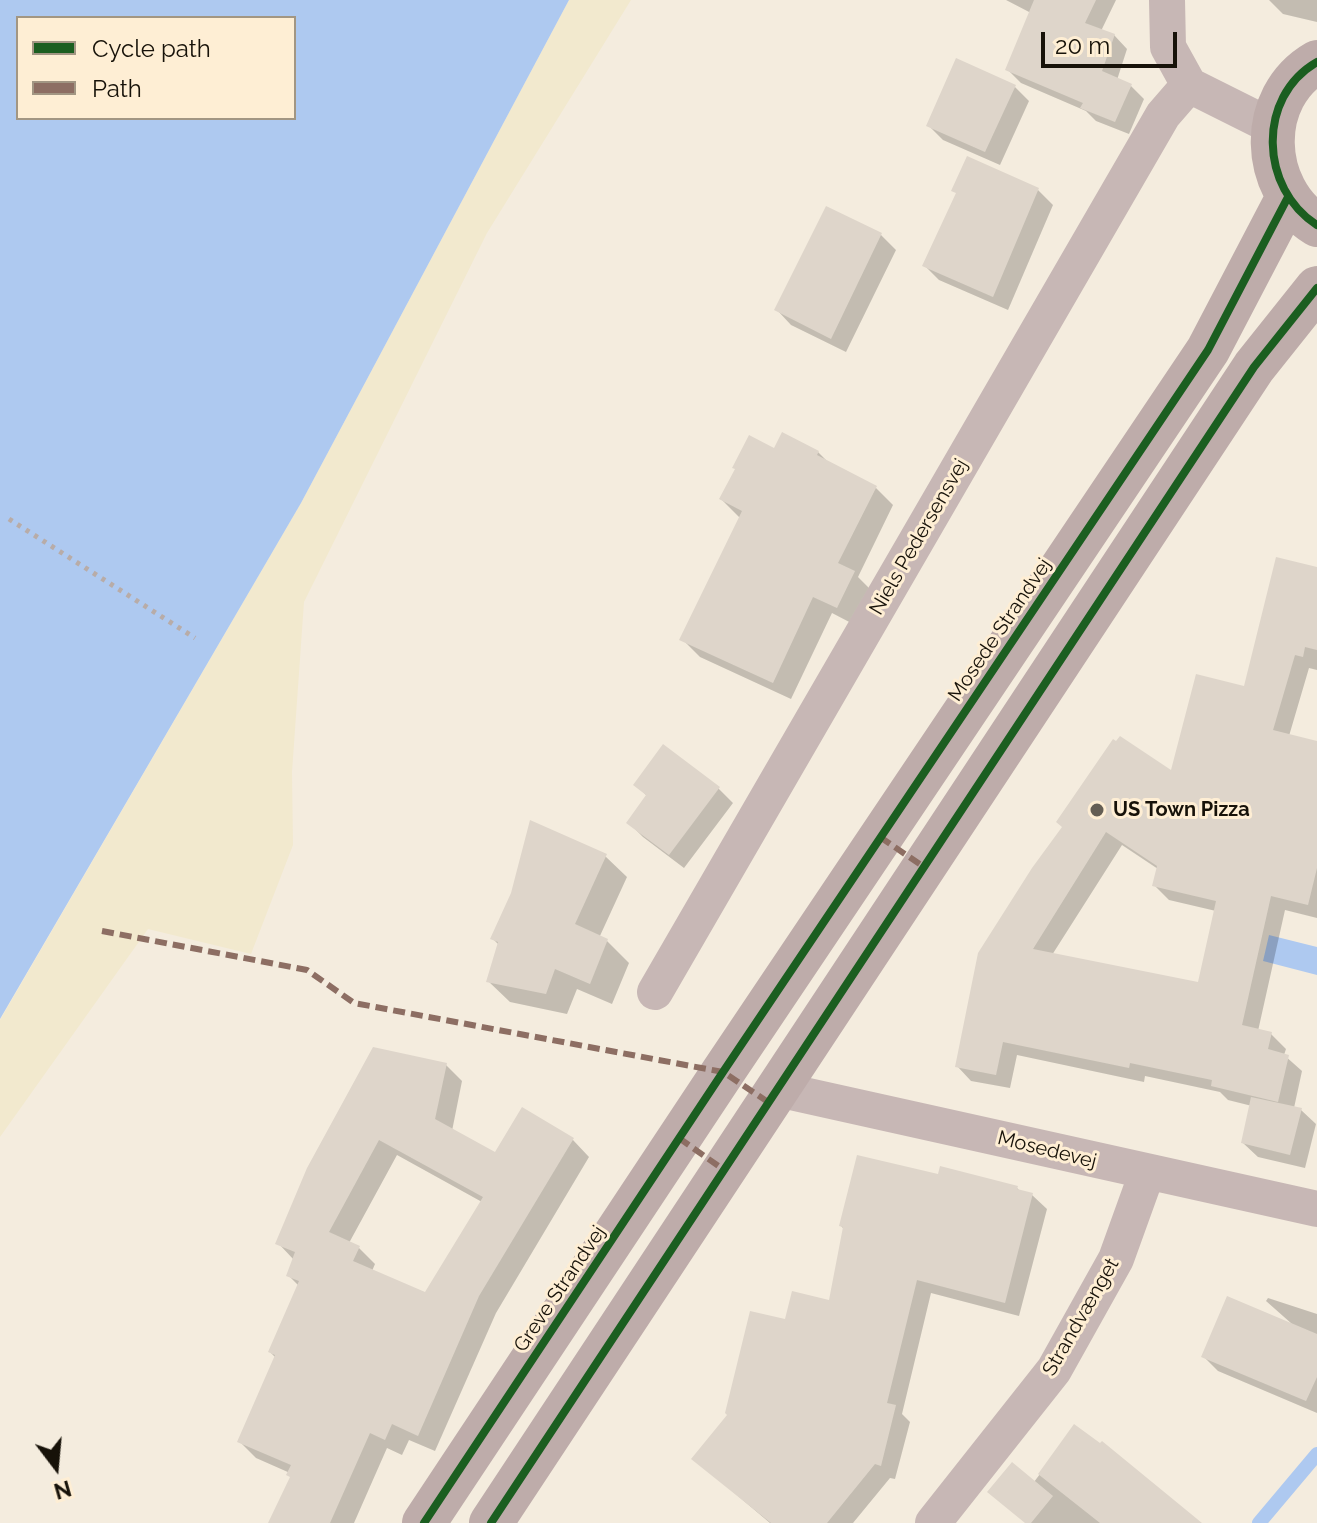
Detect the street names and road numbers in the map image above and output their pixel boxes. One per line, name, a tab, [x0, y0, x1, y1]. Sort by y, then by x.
street label: Niels Pedersensvej	[865, 455, 973, 619]
street label: Mosede Strandvej	[943, 554, 1057, 706]
street label: Mosedevej	[995, 1126, 1099, 1174]
street label: Greve Strandvej	[509, 1221, 611, 1357]
street label: Strandvænget	[1038, 1254, 1124, 1380]

